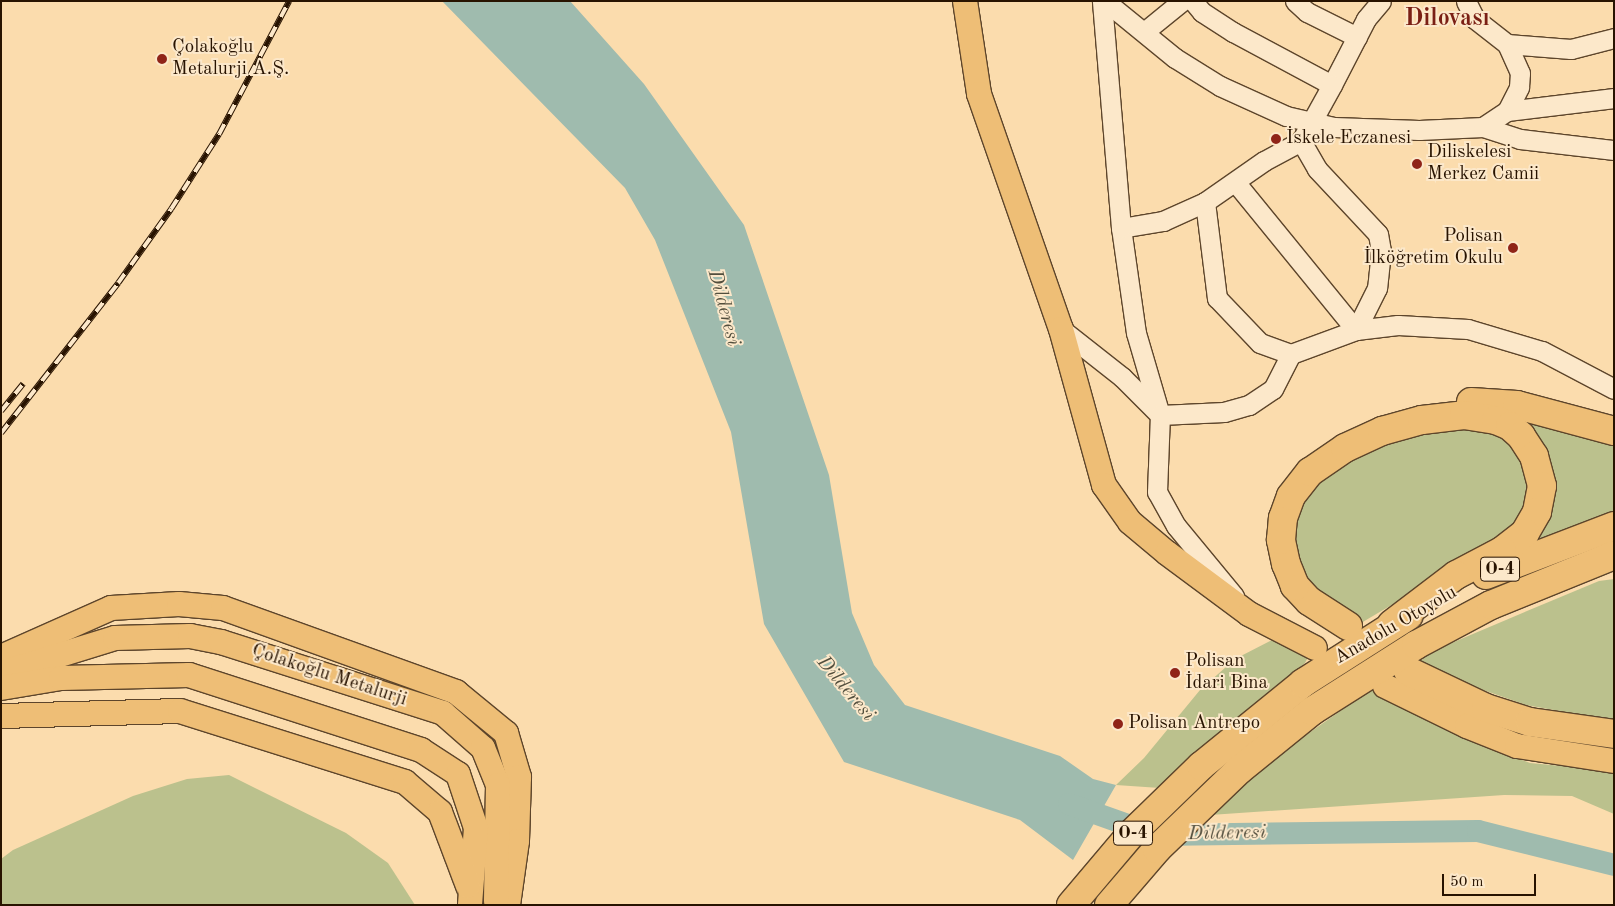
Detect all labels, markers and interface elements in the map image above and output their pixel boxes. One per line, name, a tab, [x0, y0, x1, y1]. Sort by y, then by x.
district label: Dilovası	[1404, 6, 1490, 34]
place label: Çolakoğlu Metalurji A.Ş.	[172, 37, 289, 81]
marker: Çolakoğlu Metalurji A.Ş.	[156, 53, 168, 65]
place label: İskele Eczanesi	[1286, 128, 1411, 150]
marker: İskele Eczanesi	[1270, 133, 1282, 145]
place label: Diliskelesi Merkez Camii	[1427, 142, 1539, 186]
marker: Diliskelesi Merkez Camii	[1411, 158, 1423, 170]
place label: Polisan İlköğretim Okulu	[1364, 226, 1503, 270]
marker: Polisan İlköğretim Okulu	[1507, 242, 1519, 254]
water label: Dilderesi	[701, 267, 745, 349]
road number: O-4	[1480, 554, 1520, 584]
street label: Anadolu Otoyolu	[1331, 582, 1461, 670]
street label: Çolakoğlu Metalurji	[249, 640, 409, 712]
water label: Dilderesi	[811, 651, 879, 727]
place label: Polisan İdari Bina	[1185, 651, 1268, 695]
marker: Polisan İdari Bina	[1169, 667, 1181, 679]
place label: Polisan Antrepo	[1128, 713, 1260, 735]
marker: Polisan Antrepo	[1112, 718, 1124, 730]
road number: O-4	[1113, 818, 1153, 848]
water label: Dilderesi	[1188, 821, 1266, 847]
scale bar	[1445, 864, 1539, 896]
text: 50 m	[1450, 875, 1484, 890]

